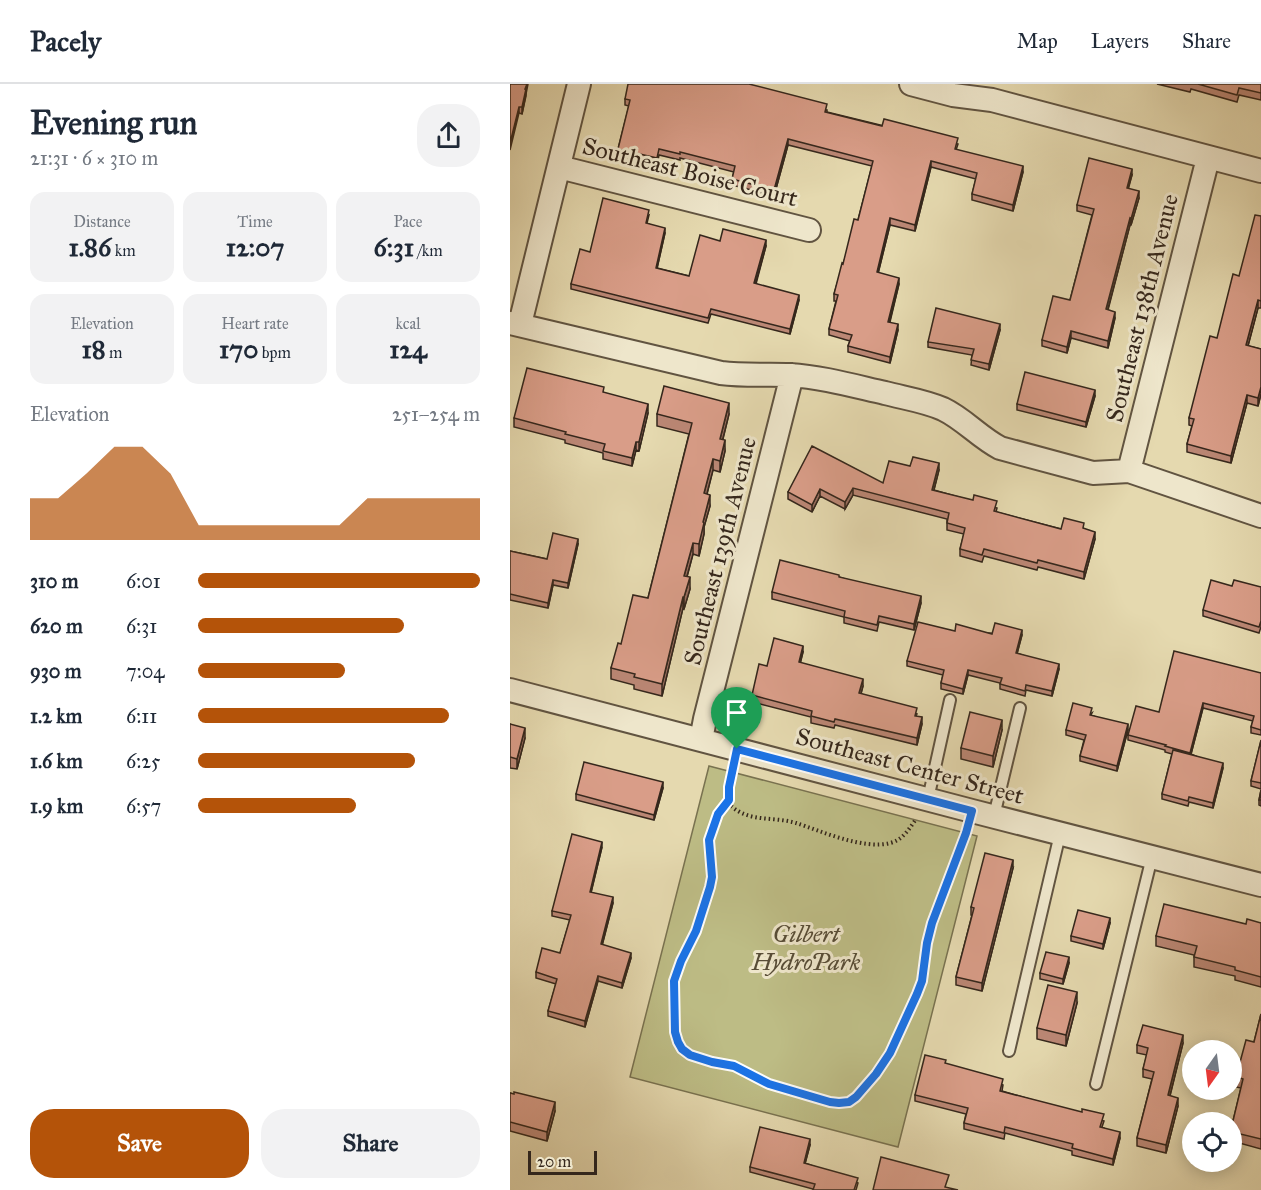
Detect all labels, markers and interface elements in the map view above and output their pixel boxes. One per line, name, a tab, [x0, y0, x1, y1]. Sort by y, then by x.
text: Pacely	[30, 24, 101, 59]
text: Map	[1017, 28, 1058, 54]
text: Layers	[1091, 28, 1149, 54]
text: Share	[1182, 28, 1231, 54]
text: Evening run	[30, 103, 197, 143]
button: share	[417, 104, 480, 167]
street label: Southeast Boise Court	[579, 131, 801, 213]
text: 21:31 · 6 × 310 m	[30, 146, 158, 170]
street label: Southeast 138th Avenue	[1099, 191, 1185, 425]
text: Distance	[73, 212, 131, 231]
text: Time	[237, 212, 273, 231]
text: Pace	[393, 212, 423, 231]
text: 1.86	[68, 231, 111, 263]
text: 12:07	[226, 231, 284, 263]
text: 6:31	[373, 231, 414, 263]
text: km	[111, 241, 136, 260]
text: /km	[414, 241, 443, 260]
text: Elevation	[70, 314, 134, 333]
text: Heart rate	[221, 314, 289, 333]
text: kcal	[395, 314, 421, 333]
text: 18	[82, 333, 106, 365]
text: 170	[219, 333, 258, 365]
text: 124	[389, 333, 427, 365]
text: m	[106, 343, 123, 362]
text: bpm	[258, 343, 291, 362]
text: Elevation	[30, 402, 109, 426]
text: 251–254 m	[392, 402, 480, 426]
street label: Southeast 139th Avenue	[677, 434, 763, 668]
text: 310 m	[30, 569, 79, 593]
text: 6:01	[126, 569, 161, 593]
text: 620 m	[30, 614, 83, 638]
text: 6:31	[126, 614, 157, 638]
text: 930 m	[30, 659, 82, 683]
text: 7:04	[126, 659, 165, 683]
pin	[711, 687, 762, 749]
icon: arrive	[720, 696, 753, 729]
text: 1.2 km	[30, 704, 82, 728]
text: 6:11	[126, 704, 157, 728]
street label: Southeast Center Street	[793, 721, 1028, 811]
text: 1.6 km	[30, 749, 83, 773]
text: 6:25	[126, 749, 160, 773]
text: 1.9 km	[30, 794, 83, 818]
text: 6:57	[126, 794, 161, 818]
park label: Gilbert HydroPark	[751, 919, 861, 977]
north arrow	[1182, 1040, 1242, 1100]
map controls	[1182, 1040, 1242, 1172]
button: Save	[30, 1109, 249, 1178]
button: Share	[261, 1109, 480, 1178]
button: locate	[1182, 1112, 1242, 1172]
scale bar	[528, 1148, 597, 1176]
text: 20 m	[537, 1152, 571, 1171]

